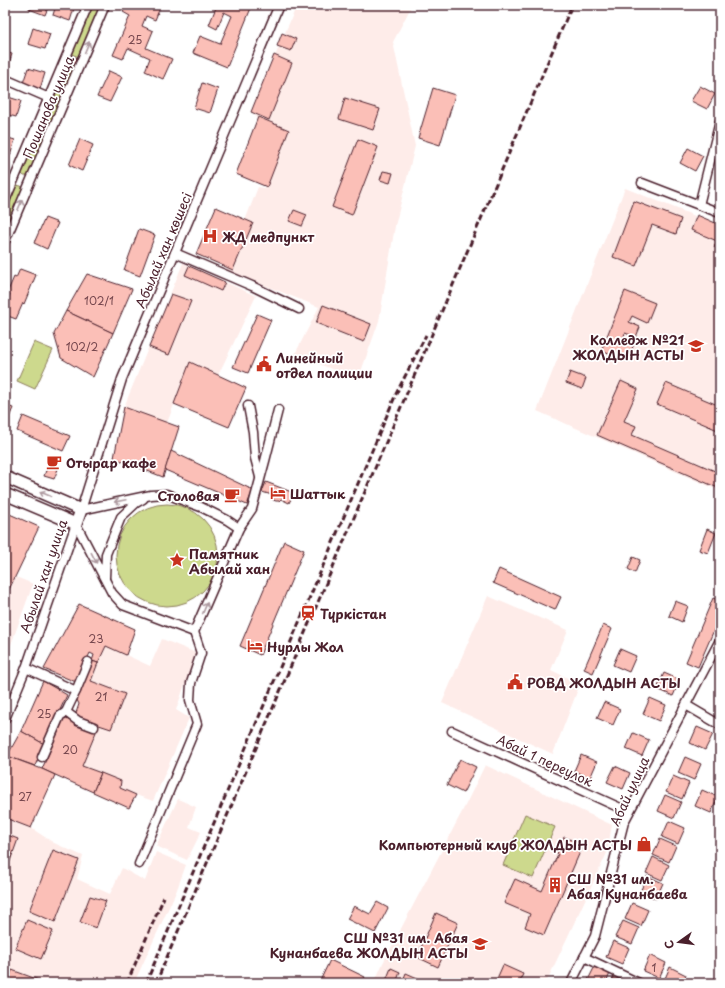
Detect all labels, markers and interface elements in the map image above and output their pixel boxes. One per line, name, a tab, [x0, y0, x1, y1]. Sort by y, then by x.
house number: 25	[128, 31, 142, 48]
one-way arrow	[84, 41, 91, 53]
street label: Пошанова улица	[18, 52, 79, 161]
street label: Абылай хан көшесі	[130, 189, 196, 311]
one-way arrow	[17, 200, 24, 212]
hospital icon: ЖД медпункт	[201, 227, 219, 245]
place label: ЖД медпункт	[222, 227, 314, 246]
house number: 102/1	[84, 292, 114, 309]
place label: Колледж №21 ЖОЛДЫН АСТЫ	[572, 330, 684, 364]
school or university icon: Колледж №21 ЖОЛДЫН АСТЫ	[687, 337, 705, 355]
house number: 102/2	[66, 338, 99, 355]
place label: Линейный отдел полиции	[276, 348, 373, 382]
public building icon: Линейный отдел полиции	[255, 355, 273, 373]
cafe icon: Отырар кафе	[45, 453, 63, 471]
place label: Отырар кафе	[66, 453, 156, 472]
hotel icon: Шаттык	[269, 484, 287, 502]
place label: Шаттык	[290, 484, 346, 503]
place label: Столовая	[157, 486, 220, 505]
cafe icon: Столовая	[223, 486, 241, 504]
one-way arrow	[40, 490, 52, 498]
one-way arrow	[114, 498, 127, 506]
street label: Абылай хан улица	[15, 516, 72, 635]
place label: Памятник Абылай хан	[189, 544, 270, 578]
place icon: Памятник Абылай хан	[168, 551, 186, 569]
one-way arrow	[91, 552, 98, 564]
one-way arrow	[201, 603, 209, 615]
station icon: Түркістан	[299, 604, 317, 622]
place label: Түркістан	[320, 604, 387, 623]
house number: 23	[89, 630, 103, 647]
hotel icon: Нурлы Жол	[246, 637, 264, 655]
place label: Нурлы Жол	[267, 637, 344, 656]
public building icon: РОВД ЖОЛДЫН АСТЫ	[506, 673, 524, 691]
place label: РОВД ЖОЛДЫН АСТЫ	[527, 673, 681, 692]
house number: 21	[95, 688, 107, 705]
house number: 25	[37, 705, 51, 722]
street label: Абай 1 переулок	[494, 729, 596, 791]
house number: 20	[62, 741, 78, 758]
street label: Абай улица	[605, 752, 654, 829]
house number: 27	[18, 788, 32, 805]
place label: Компьютерный клуб ЖОЛДЫН АСТЫ	[379, 835, 632, 854]
shop icon: Компьютерный клуб ЖОЛДЫН АСТЫ	[635, 835, 653, 853]
place label: СШ №31 им. Абая Кунанбаева	[566, 869, 688, 903]
building icon: СШ №31 им. Абая Кунанбаева	[546, 876, 564, 894]
north arrow	[659, 922, 699, 962]
place label: СШ №31 им. Абая Кунанбаева ЖОЛДЫН АСТЫ	[270, 928, 468, 962]
school or university icon: СШ №31 им. Абая Кунанбаева ЖОЛДЫН АСТЫ	[471, 935, 489, 953]
text: С	[660, 938, 678, 951]
house number: 1	[652, 959, 657, 976]

